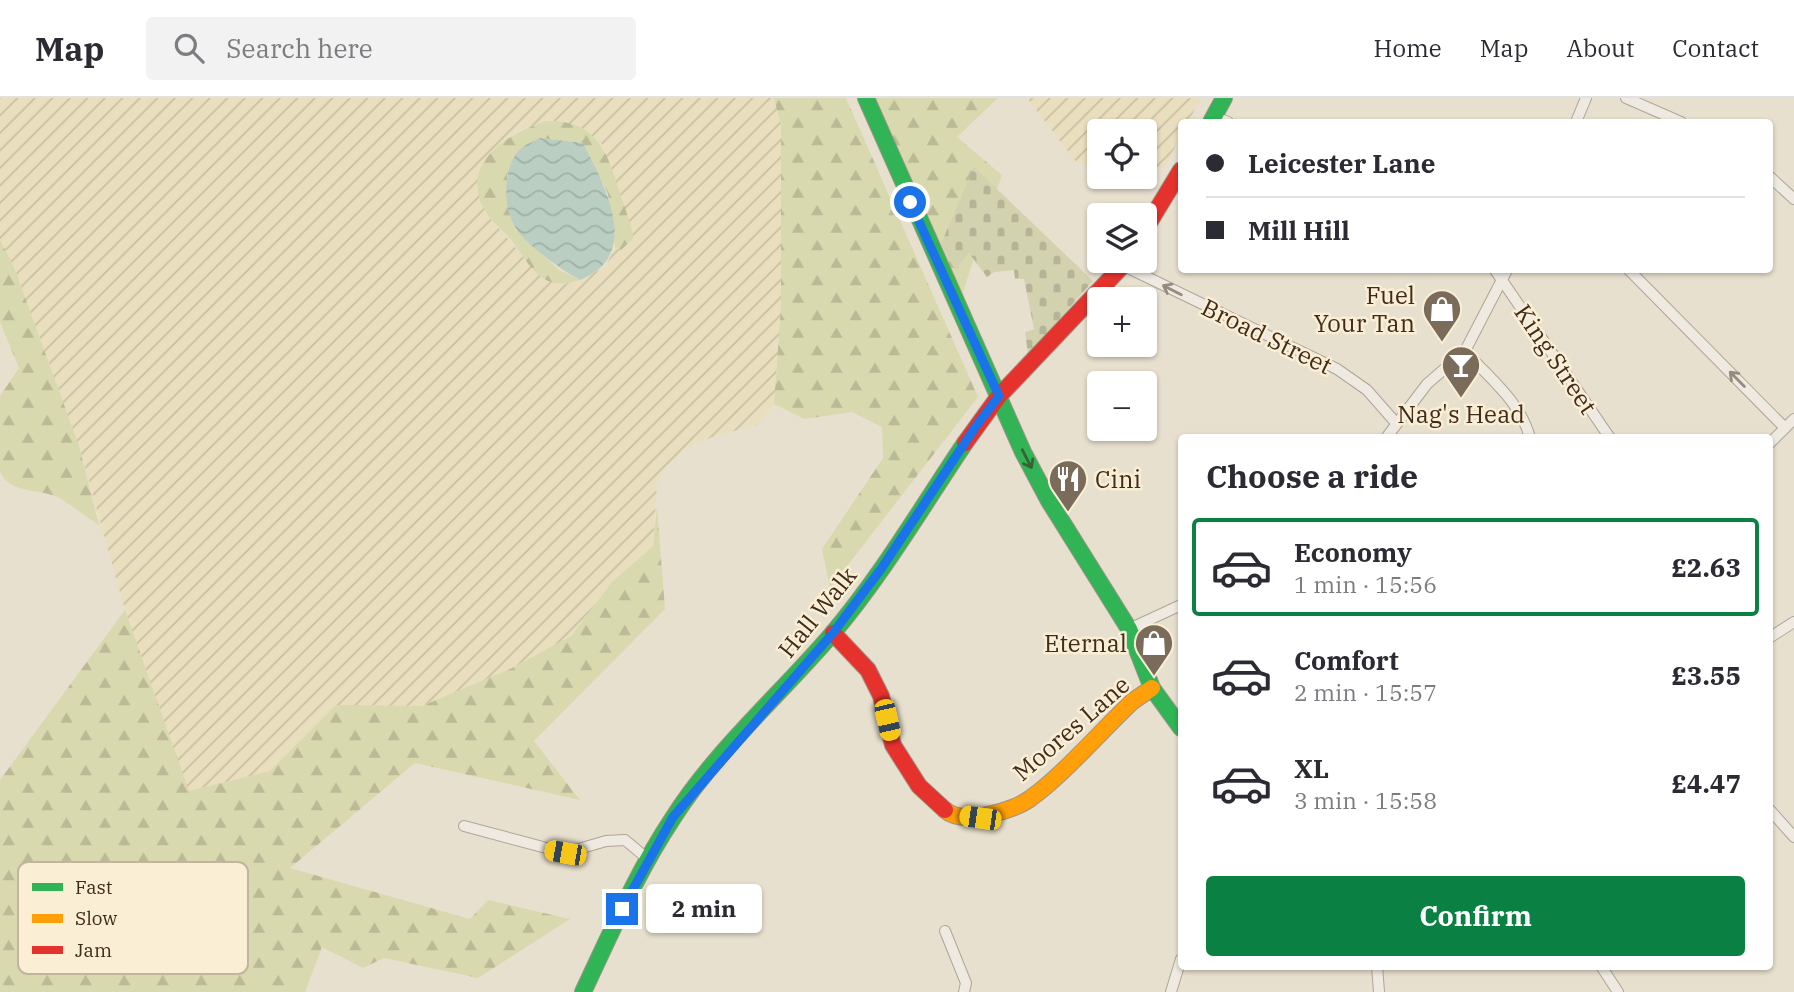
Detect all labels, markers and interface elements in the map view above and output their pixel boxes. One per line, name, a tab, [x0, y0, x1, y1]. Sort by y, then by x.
search box	[146, 17, 636, 80]
text: Map	[35, 27, 104, 70]
icon: search	[170, 29, 208, 67]
text: Search here	[226, 31, 373, 65]
text: Home	[1374, 32, 1442, 64]
text: Map	[1480, 32, 1528, 64]
text: About	[1566, 32, 1634, 64]
text: Contact	[1672, 32, 1759, 64]
map controls	[1087, 119, 1157, 441]
button: locate	[1087, 119, 1157, 189]
text: Leicester Lane	[1248, 146, 1436, 180]
route start	[894, 186, 926, 218]
button: layers	[1087, 203, 1157, 273]
text: Mill Hill	[1248, 213, 1350, 247]
place label: Fuel Your Tan	[1314, 279, 1415, 339]
one-way arrow	[1162, 282, 1183, 296]
button: +	[1087, 287, 1157, 357]
shop icon: Fuel Your Tan	[1421, 288, 1463, 343]
street label: Broad Street	[1197, 291, 1337, 381]
street label: King Street	[1508, 298, 1604, 420]
bar icon: Nag's Head	[1440, 344, 1482, 399]
button: −	[1087, 371, 1157, 441]
one-way arrow	[1729, 371, 1746, 388]
place label: Nag's Head	[1397, 398, 1525, 430]
one-way arrow	[1020, 448, 1034, 468]
text: Choose a ride	[1206, 455, 1418, 497]
restaurant icon: Cini	[1047, 458, 1089, 513]
place label: Cini	[1095, 463, 1141, 495]
text: Economy	[1294, 535, 1412, 569]
icon: car	[1210, 536, 1273, 599]
text: £2.63	[1671, 550, 1741, 584]
street label: Hall Walk	[771, 560, 863, 664]
text: 1 min · 15:56	[1294, 569, 1437, 599]
shop icon: Eternal	[1133, 622, 1175, 677]
place label: Eternal	[1044, 627, 1127, 659]
text: Comfort	[1294, 643, 1399, 677]
icon: car	[1210, 644, 1273, 707]
text: £3.55	[1671, 658, 1741, 692]
street label: Moores Lane	[1006, 668, 1136, 788]
text: 2 min · 15:57	[1294, 677, 1437, 707]
car	[873, 697, 902, 743]
text: XL	[1294, 751, 1329, 785]
icon: car	[1210, 752, 1273, 815]
text: £4.47	[1671, 766, 1741, 800]
text: 3 min · 15:58	[1294, 785, 1437, 815]
car	[958, 805, 1003, 831]
car	[543, 839, 588, 867]
legend	[18, 862, 248, 974]
text: Fast	[75, 875, 113, 899]
button: Confirm	[1206, 876, 1745, 956]
callout: 2 min	[646, 884, 762, 934]
route end	[606, 893, 638, 925]
text: 2 min	[672, 893, 736, 923]
text: Slow	[75, 906, 117, 930]
text: Jam	[75, 938, 112, 962]

